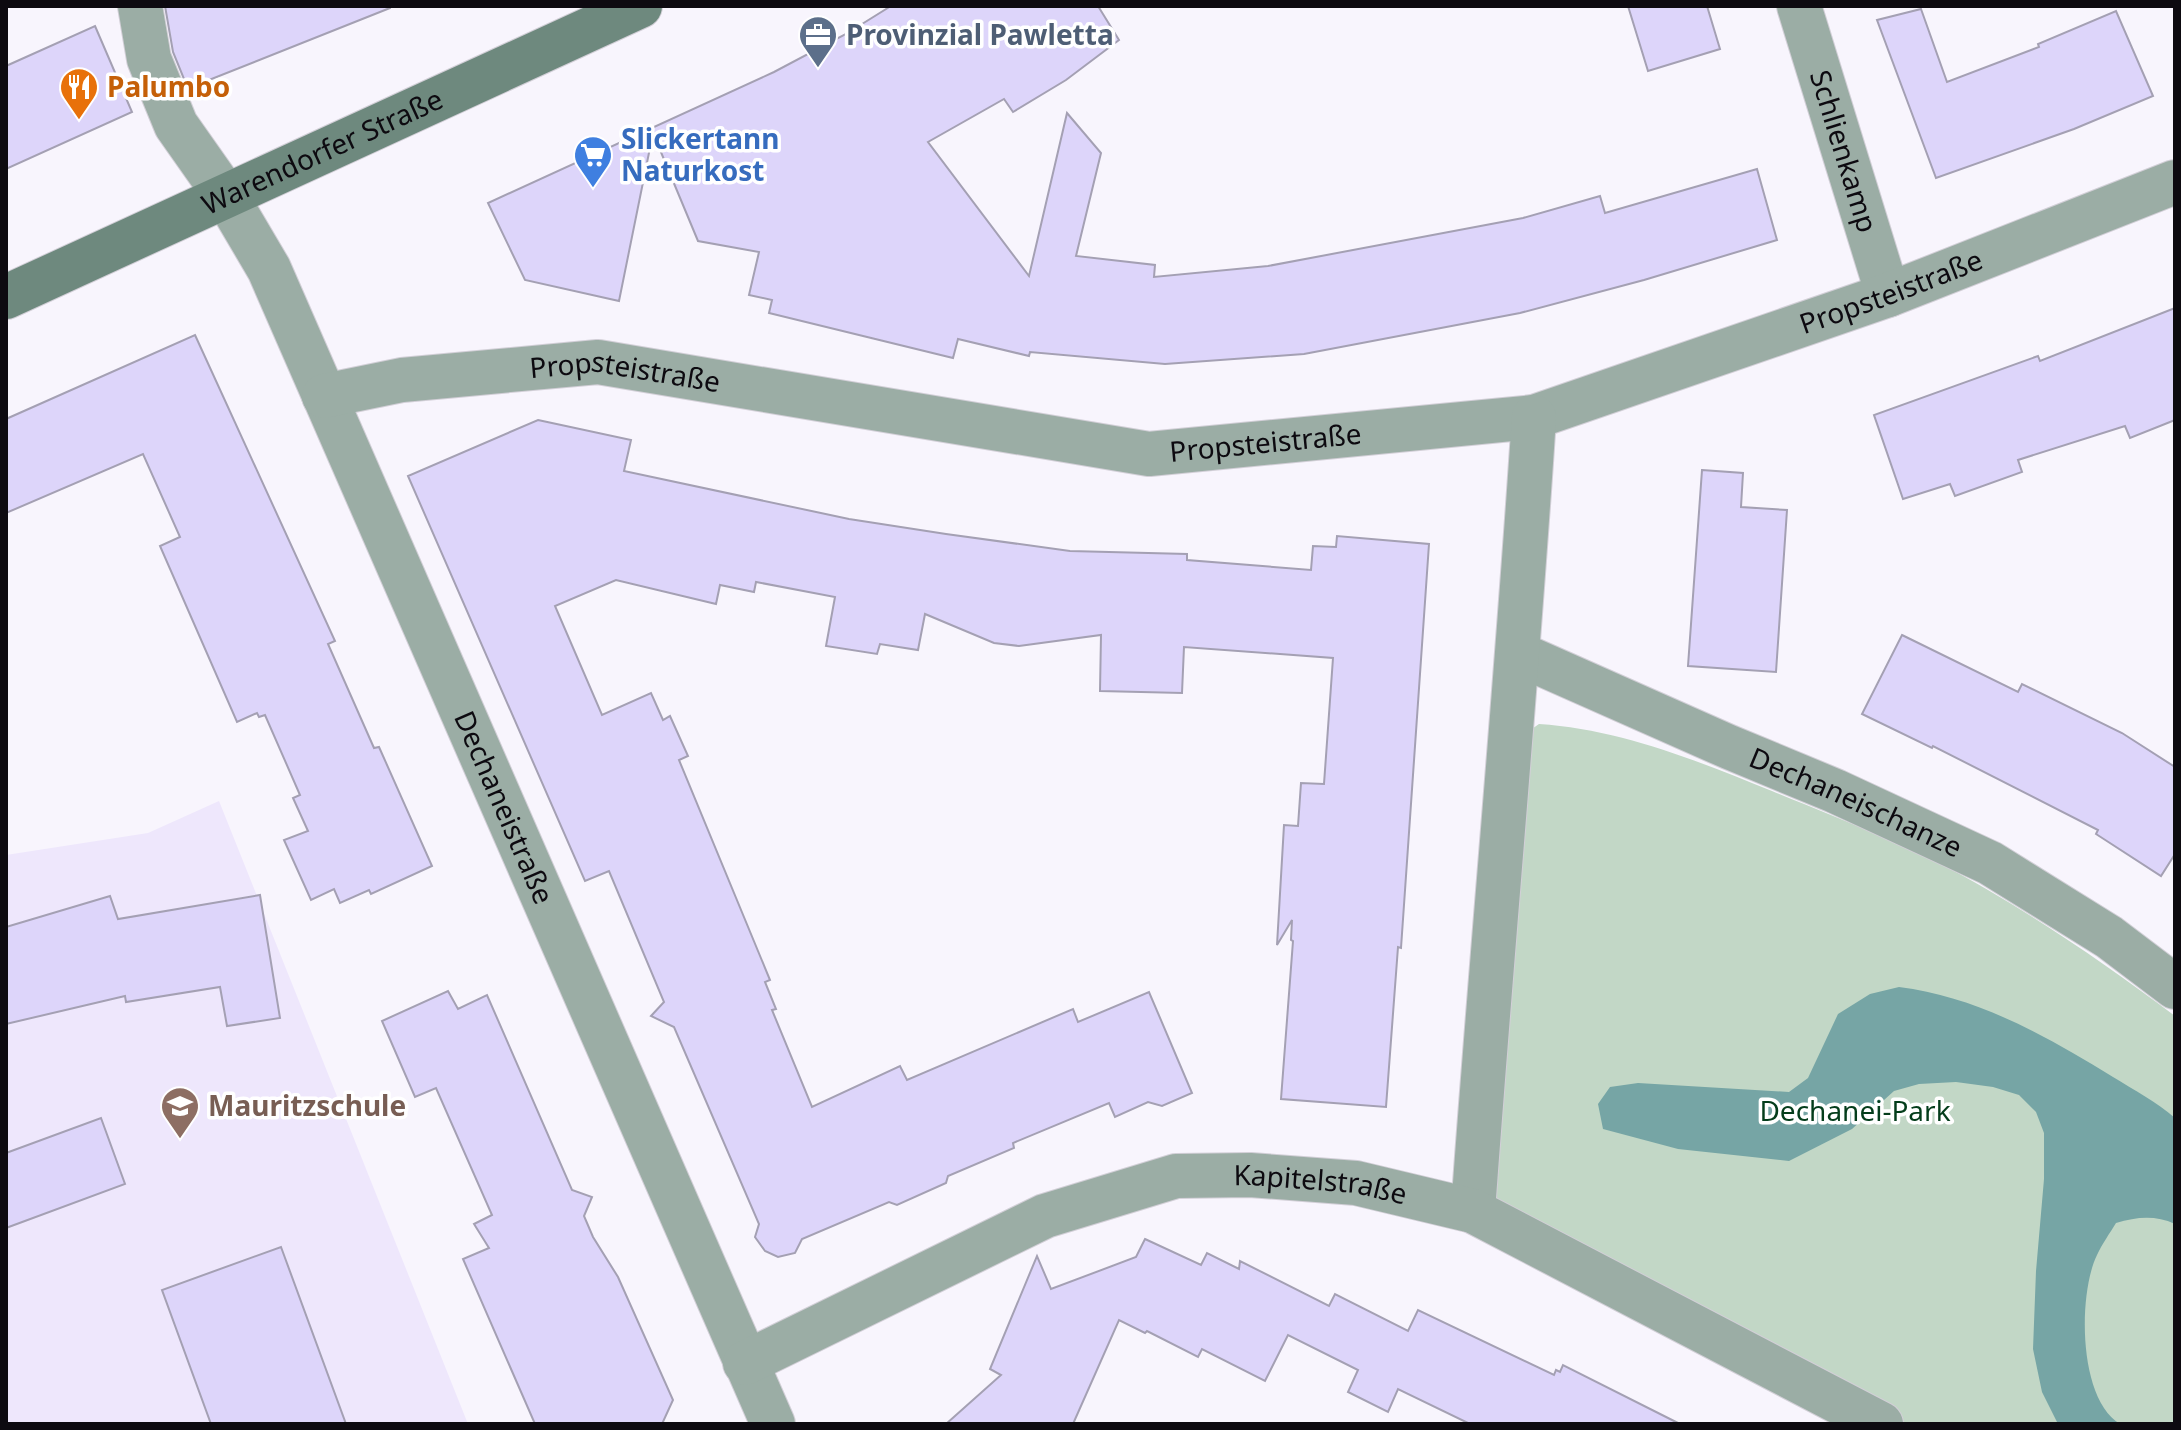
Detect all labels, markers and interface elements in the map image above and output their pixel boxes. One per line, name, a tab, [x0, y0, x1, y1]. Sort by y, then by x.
office icon: Provinzial Pawletta	[797, 14, 839, 69]
place label: Provinzial Pawletta	[846, 15, 1114, 53]
street label: Schlienkamp	[1802, 65, 1888, 237]
restaurant icon: Palumbo	[58, 66, 100, 121]
place label: Palumbo	[107, 67, 230, 105]
street label: Warendorfer Straße	[195, 79, 448, 223]
place label: Slickertann Naturkost	[621, 119, 780, 189]
supermarket icon: Slickertann Naturkost	[572, 134, 614, 189]
street label: Propsteistraße	[1794, 240, 1988, 342]
street label: Propsteistraße	[528, 341, 723, 400]
street label: Propsteistraße	[1168, 414, 1363, 470]
street label: Dechaneistraße	[446, 705, 564, 909]
street label: Dechaneischanze	[1744, 738, 1969, 866]
school or university icon: Mauritzschule	[159, 1085, 201, 1140]
place label: Mauritzschule	[208, 1086, 406, 1124]
park label: Dechanei-Park	[1759, 1091, 1951, 1129]
street label: Kapitelstraße	[1233, 1155, 1411, 1213]

